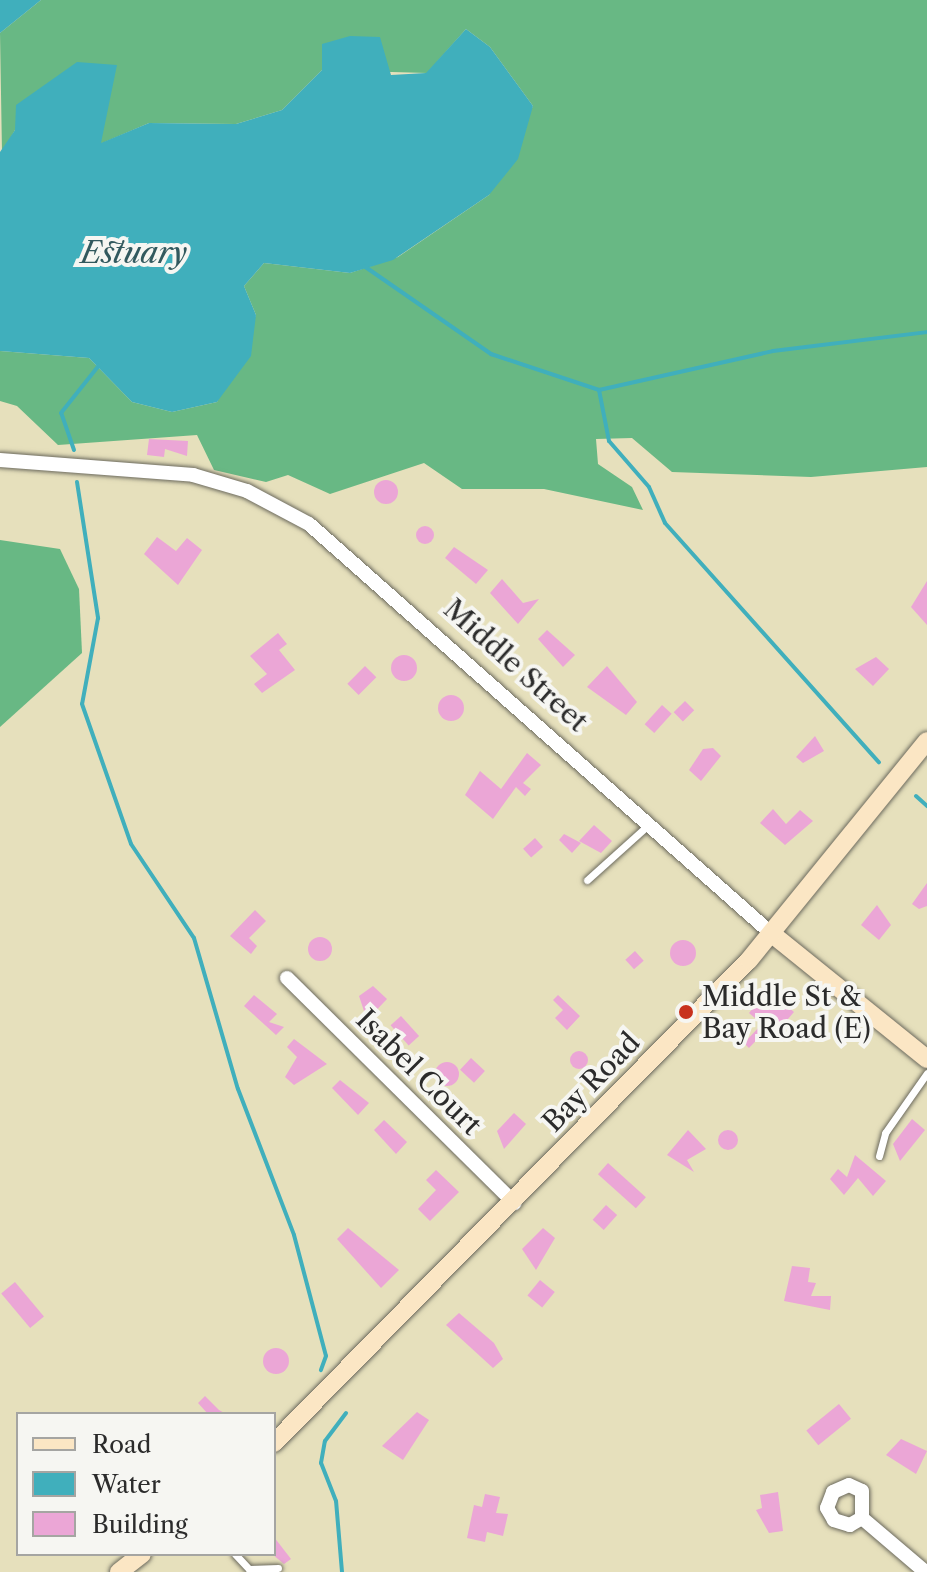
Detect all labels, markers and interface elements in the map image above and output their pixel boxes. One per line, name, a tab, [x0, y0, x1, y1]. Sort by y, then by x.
water label: Estuary	[81, 235, 187, 271]
street label: Middle Street	[437, 592, 595, 738]
place label: Middle St & Bay Road (E)	[702, 979, 872, 1045]
street label: Isabel Court	[349, 1002, 489, 1142]
marker: Middle St & Bay Road (E)	[677, 1003, 695, 1021]
street label: Bay Road	[535, 1025, 647, 1139]
legend	[16, 1412, 276, 1556]
text: Road	[92, 1430, 151, 1459]
text: Water	[92, 1470, 161, 1499]
text: Building	[92, 1510, 188, 1539]

